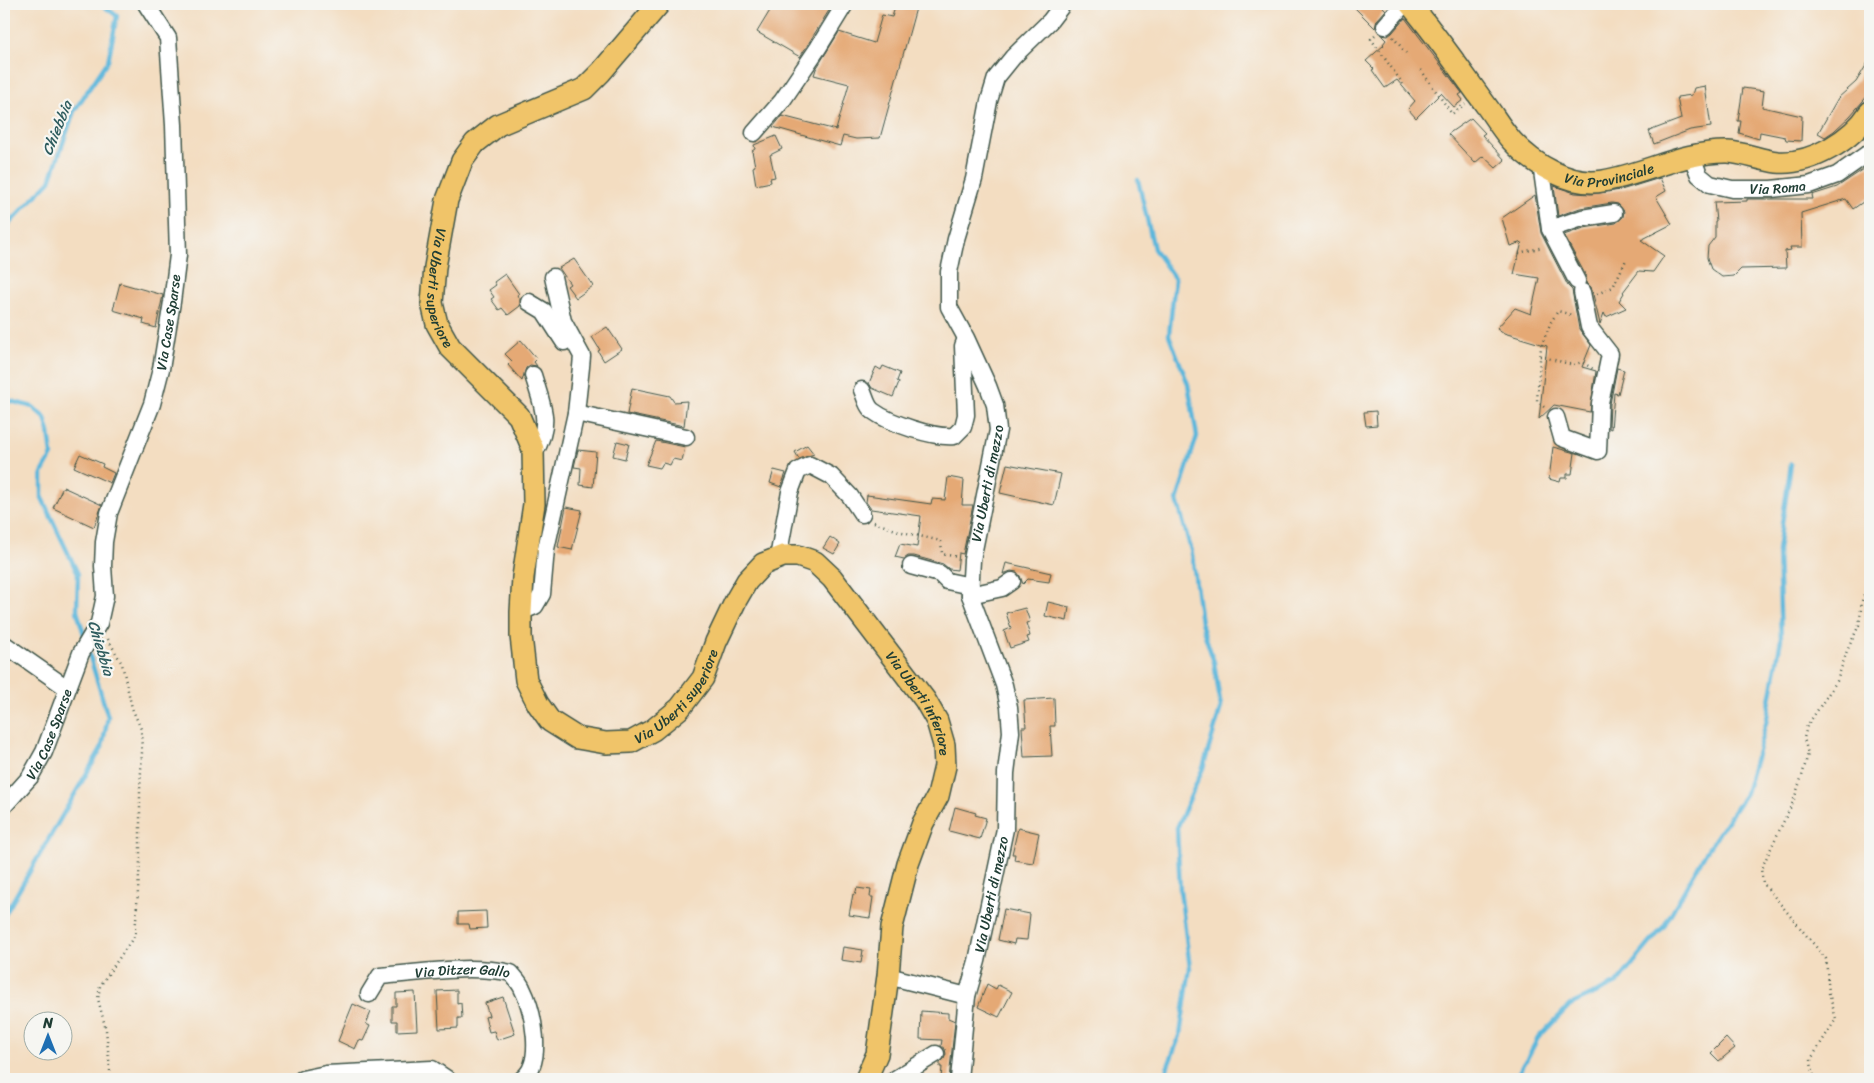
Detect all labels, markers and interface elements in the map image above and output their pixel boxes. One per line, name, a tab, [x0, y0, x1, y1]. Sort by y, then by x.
water label: Chiebbia	[34, 95, 80, 159]
street label: Via Provinciale	[1561, 155, 1657, 195]
street label: Via Roma	[1750, 173, 1807, 202]
street label: Via Uberti superiore	[419, 226, 461, 353]
street label: Via Case Sparse	[148, 273, 188, 372]
street label: Via Uberti di mezzo	[963, 424, 1011, 544]
water label: Chiebbia	[80, 617, 122, 680]
street label: Via Uberti superiore	[629, 645, 725, 751]
street label: Via Uberti inferiore	[879, 645, 957, 756]
street label: Via Case Sparse	[18, 685, 79, 784]
street label: Via Uberti di mezzo	[967, 834, 1016, 955]
street label: Via Ditzer Gallo	[414, 957, 512, 985]
north arrow	[22, 1010, 72, 1060]
text: N	[42, 1011, 53, 1036]

